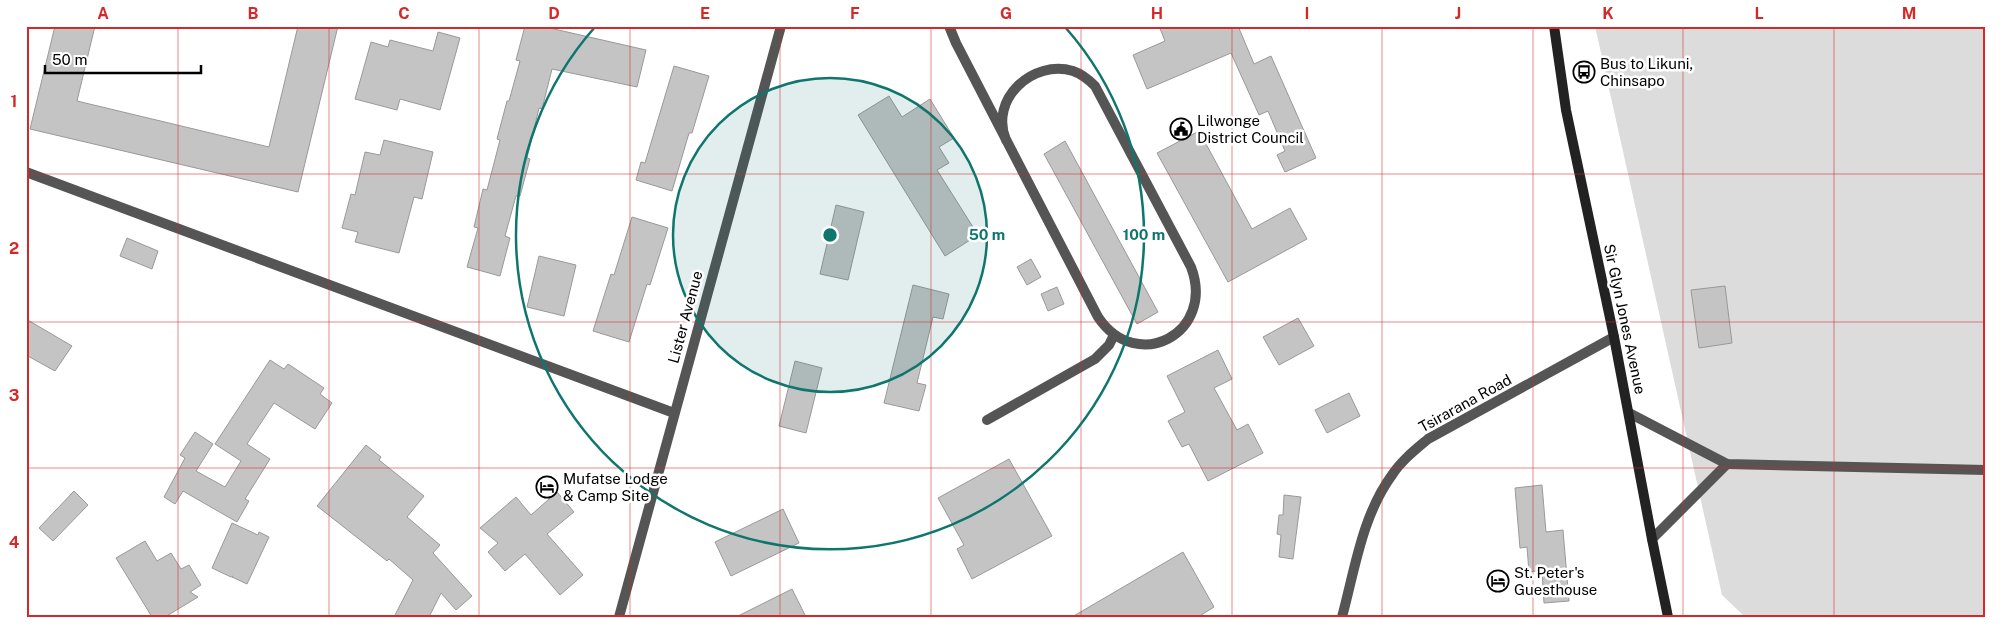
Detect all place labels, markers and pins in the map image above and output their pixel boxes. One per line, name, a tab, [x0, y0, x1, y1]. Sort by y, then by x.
place label: Bus to Likuni, Chinsapo	[1600, 55, 1693, 89]
bus stop icon: Bus to Likuni, Chinsapo	[1572, 60, 1596, 84]
place label: Lilwonge District Council	[1197, 112, 1304, 146]
public building icon: Lilwonge District Council	[1169, 117, 1193, 141]
centre of rings	[821, 226, 839, 244]
place label: Mufatse Lodge & Camp Site	[563, 470, 668, 504]
hotel icon: Mufatse Lodge & Camp Site	[535, 475, 559, 499]
place label: St. Peter's Guesthouse	[1514, 564, 1597, 598]
hotel icon: St. Peter's Guesthouse	[1486, 569, 1510, 593]

